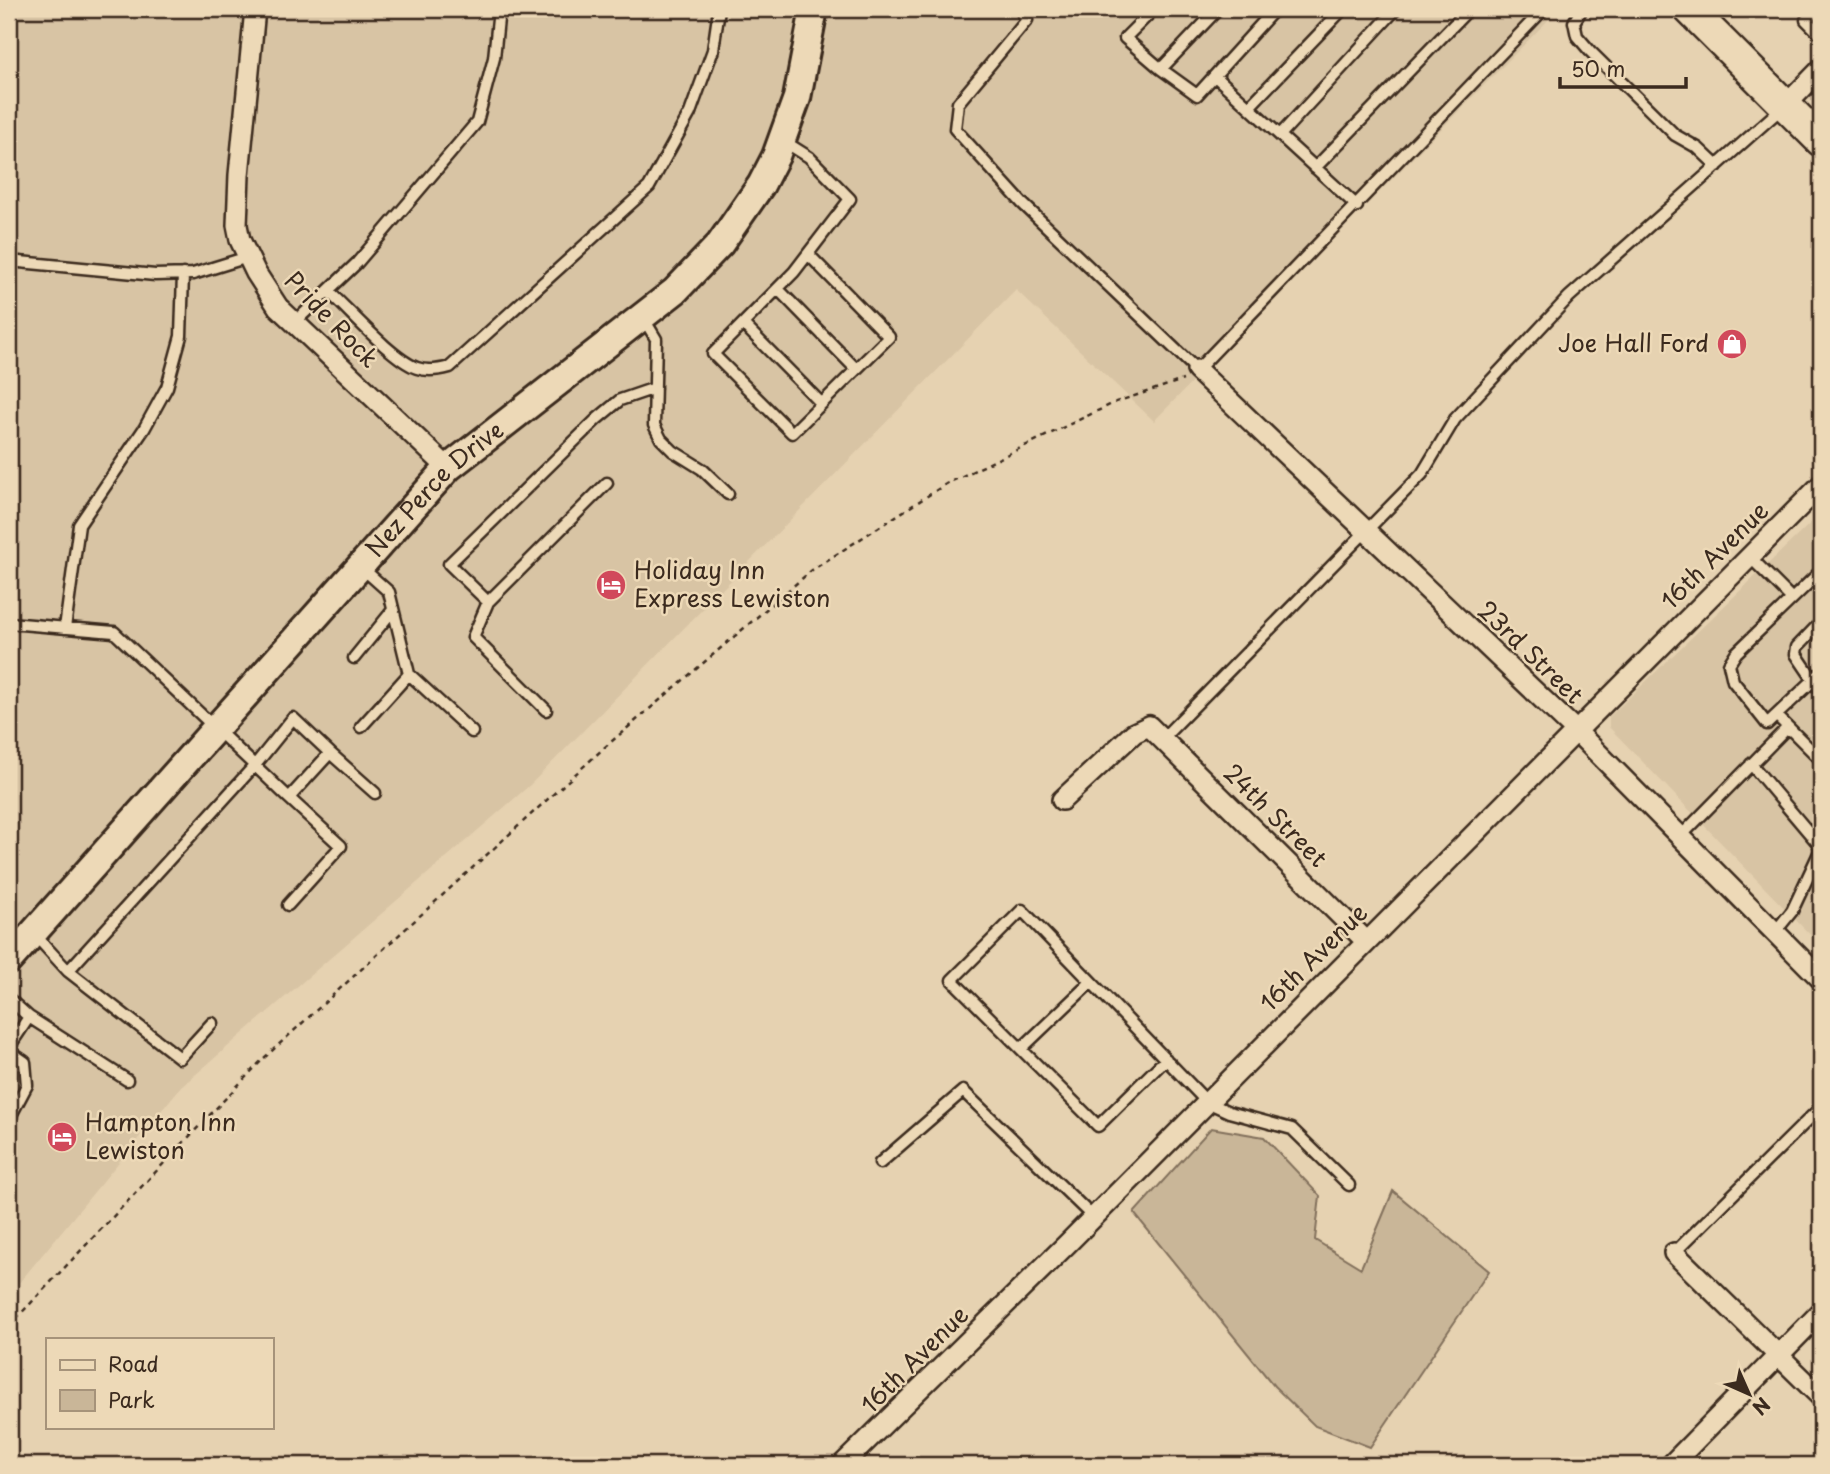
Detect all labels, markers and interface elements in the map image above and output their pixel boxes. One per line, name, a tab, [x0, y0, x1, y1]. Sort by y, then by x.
scale bar	[1560, 46, 1686, 90]
text: 50 m	[1571, 52, 1625, 84]
street label: Pride Rock	[277, 262, 388, 375]
place label: Joe Hall Ford	[1558, 324, 1709, 360]
shop icon: Joe Hall Ford	[1715, 327, 1749, 361]
street label: Nez Perce Drive	[356, 411, 510, 565]
street label: 16th Avenue	[1651, 492, 1776, 617]
place label: Holiday Inn Express Lewiston	[634, 551, 830, 615]
hotel icon: Holiday Inn Express Lewiston	[594, 568, 628, 602]
street label: 23rd Street	[1470, 592, 1593, 712]
street label: 24th Street	[1216, 755, 1337, 875]
street label: 16th Avenue	[1250, 894, 1375, 1019]
place label: Hampton Inn Lewiston	[85, 1103, 236, 1167]
hotel icon: Hampton Inn Lewiston	[45, 1120, 79, 1154]
street label: 16th Avenue	[851, 1296, 976, 1421]
legend	[46, 1338, 273, 1428]
text: Road	[108, 1347, 159, 1379]
north arrow	[1714, 1358, 1784, 1428]
text: Park	[108, 1383, 155, 1415]
text: N	[1747, 1392, 1777, 1422]

